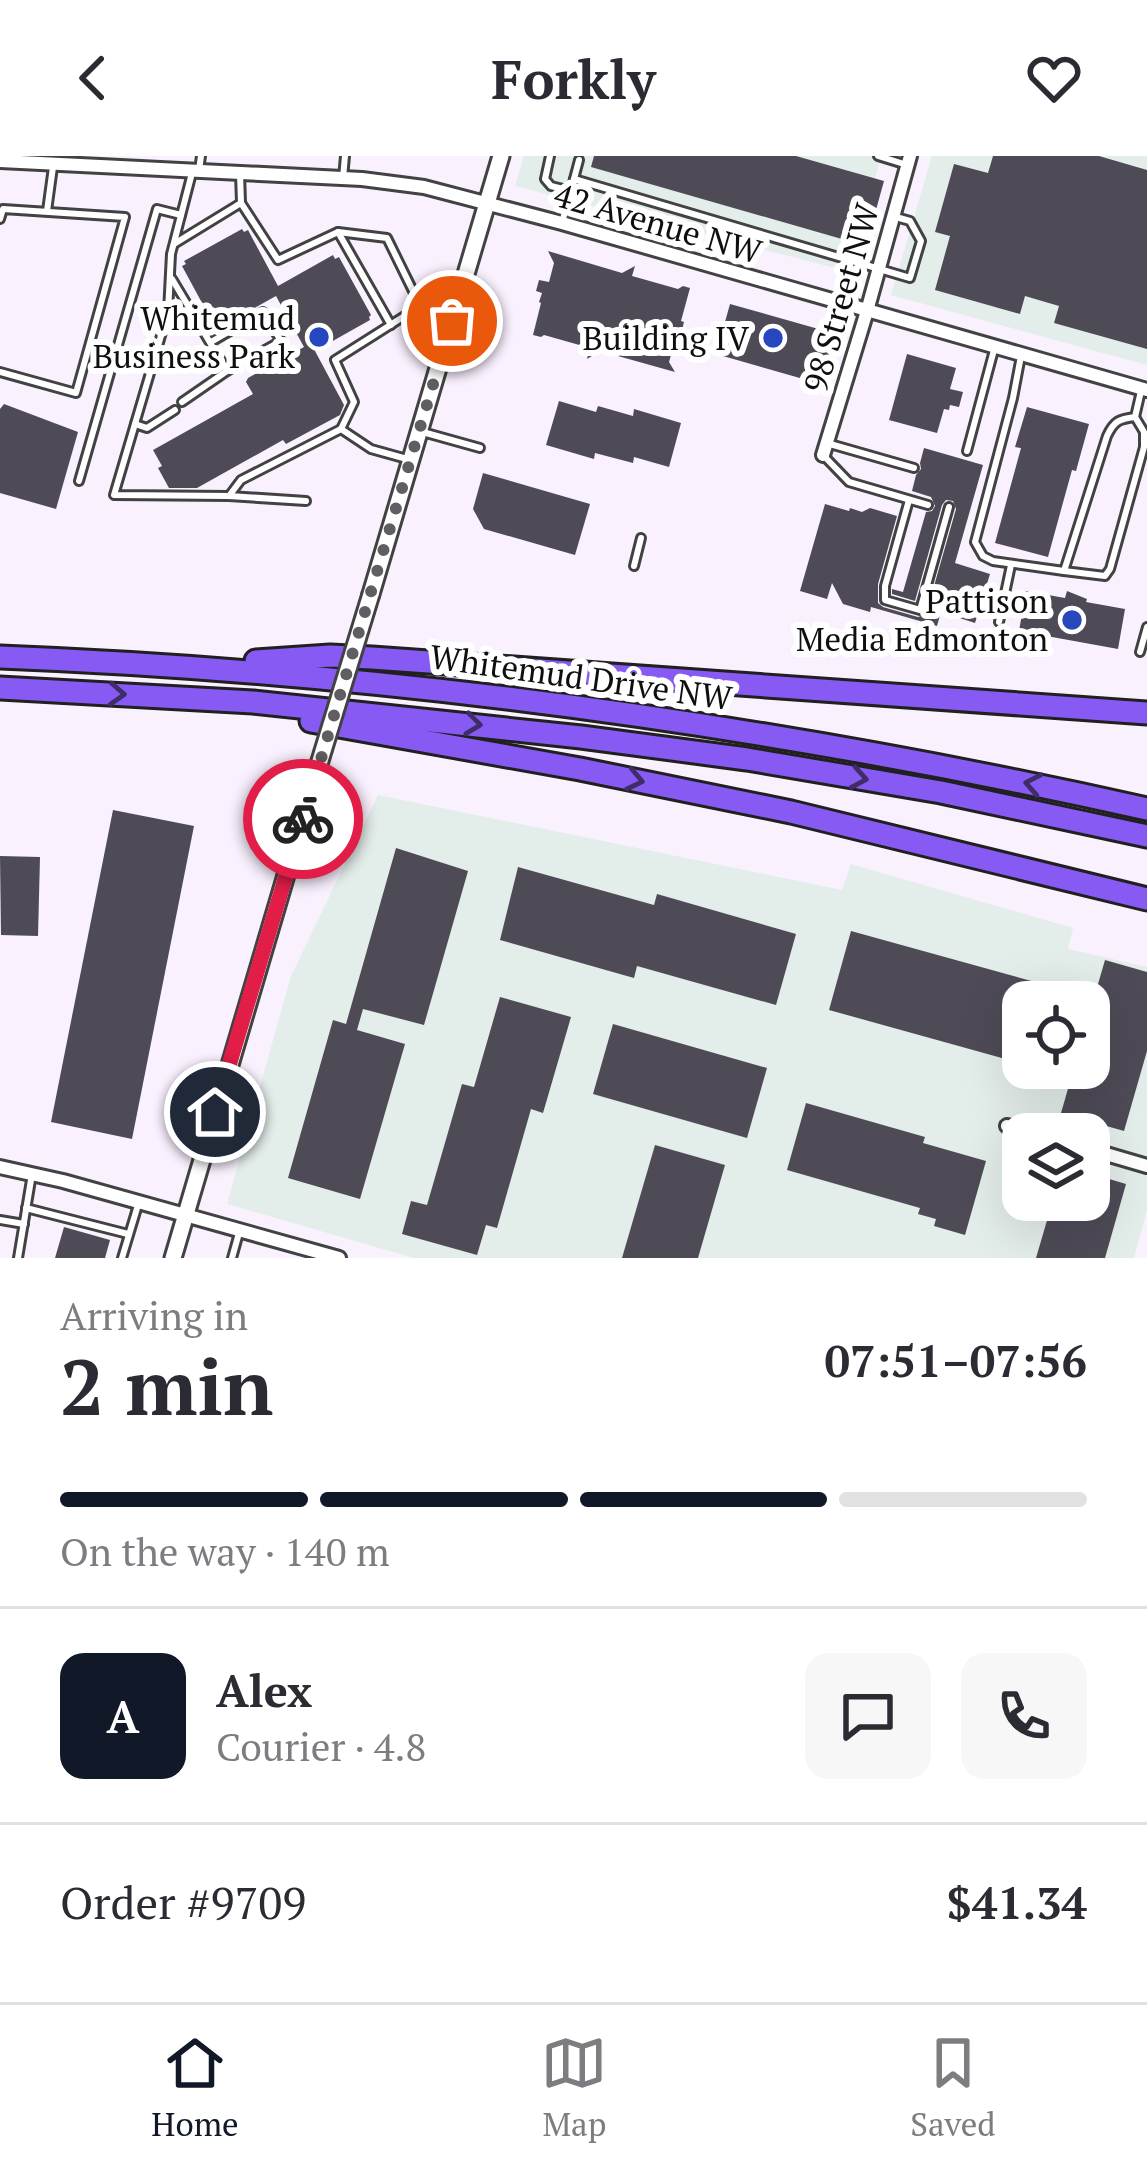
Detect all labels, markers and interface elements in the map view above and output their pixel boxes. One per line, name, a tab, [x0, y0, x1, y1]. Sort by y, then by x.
text: Forkly	[491, 43, 656, 114]
icon: back	[60, 45, 126, 111]
icon: heart	[1021, 45, 1087, 111]
street label: 42 Avenue NW	[550, 172, 767, 273]
street label: 98 Street NW	[793, 198, 888, 397]
pin	[401, 270, 503, 372]
icon: bag	[419, 288, 485, 354]
place label: Whitemud Business Park	[93, 296, 296, 377]
place label: Building IV	[582, 316, 749, 359]
marker: Whitemud Business Park	[306, 324, 332, 350]
marker: Building IV	[760, 325, 786, 351]
place label: Pattison Media Edmonton	[796, 579, 1048, 660]
marker: Pattison Media Edmonton	[1059, 607, 1085, 633]
street label: Whitemud Drive NW	[427, 634, 735, 719]
one-way arrow	[108, 681, 127, 707]
one-way arrow	[463, 710, 482, 736]
courier	[243, 759, 363, 879]
one-way arrow	[849, 764, 869, 789]
one-way arrow	[624, 766, 644, 792]
one-way arrow	[1023, 772, 1043, 798]
icon: bike	[270, 786, 336, 852]
map controls	[1002, 981, 1110, 1221]
button: locate	[1002, 981, 1110, 1089]
pin	[164, 1061, 266, 1163]
icon: home	[182, 1079, 248, 1145]
button: layers	[1002, 1113, 1110, 1221]
text: Arriving in	[60, 1289, 248, 1341]
text: 07:51–07:56	[825, 1330, 1087, 1390]
text: 2 min	[60, 1334, 273, 1437]
text: On the way · 140 m	[60, 1525, 390, 1577]
button: chat	[805, 1653, 931, 1779]
button: phone	[961, 1653, 1087, 1779]
text: Alex	[216, 1660, 312, 1720]
text: A	[107, 1686, 139, 1746]
text: Courier · 4.8	[216, 1720, 426, 1772]
text: Order #9709	[60, 1872, 306, 1932]
text: $41.34	[947, 1872, 1087, 1932]
tab: Home	[151, 2030, 239, 2145]
tab: Map	[541, 2030, 607, 2145]
tab: Saved	[910, 2030, 996, 2145]

